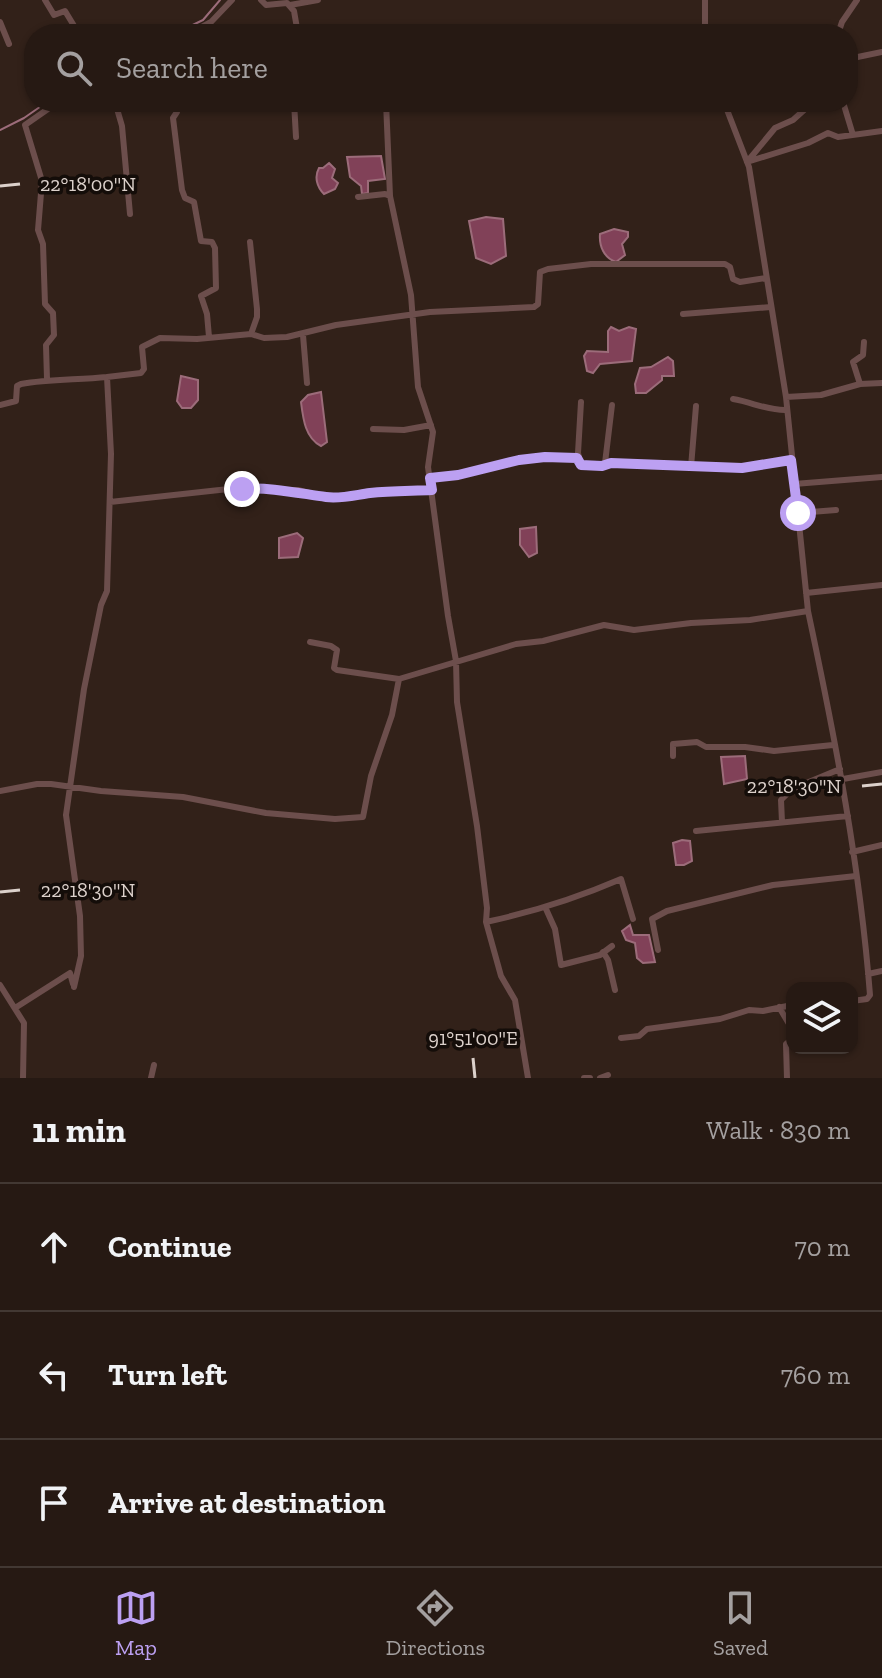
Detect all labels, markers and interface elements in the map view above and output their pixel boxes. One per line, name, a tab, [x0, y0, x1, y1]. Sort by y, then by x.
search box	[24, 24, 858, 112]
icon: search	[52, 46, 96, 90]
text: Search here	[116, 50, 268, 86]
text: 22°18'00"N	[40, 172, 136, 196]
route end	[224, 471, 260, 507]
route start	[780, 495, 816, 531]
text: 22°18'30"N	[747, 774, 841, 798]
text: 22°18'30"N	[41, 878, 135, 902]
map controls	[786, 982, 858, 1054]
button: layers	[786, 982, 858, 1054]
text: 91°51'00"E	[428, 1026, 518, 1050]
text: 11 min	[32, 1110, 126, 1151]
text: Walk · 830 m	[706, 1114, 850, 1146]
icon: ahead	[32, 1225, 76, 1269]
text: Continue	[108, 1229, 232, 1265]
text: 70 m	[794, 1231, 850, 1263]
icon: left	[32, 1353, 76, 1397]
text: Turn left	[108, 1357, 227, 1393]
text: 760 m	[781, 1359, 850, 1391]
icon: arrive	[32, 1481, 76, 1525]
text: Arrive at destination	[108, 1485, 385, 1521]
tab: Map	[114, 1586, 158, 1661]
tab: Directions	[386, 1586, 485, 1661]
tab: Saved	[713, 1586, 768, 1661]

